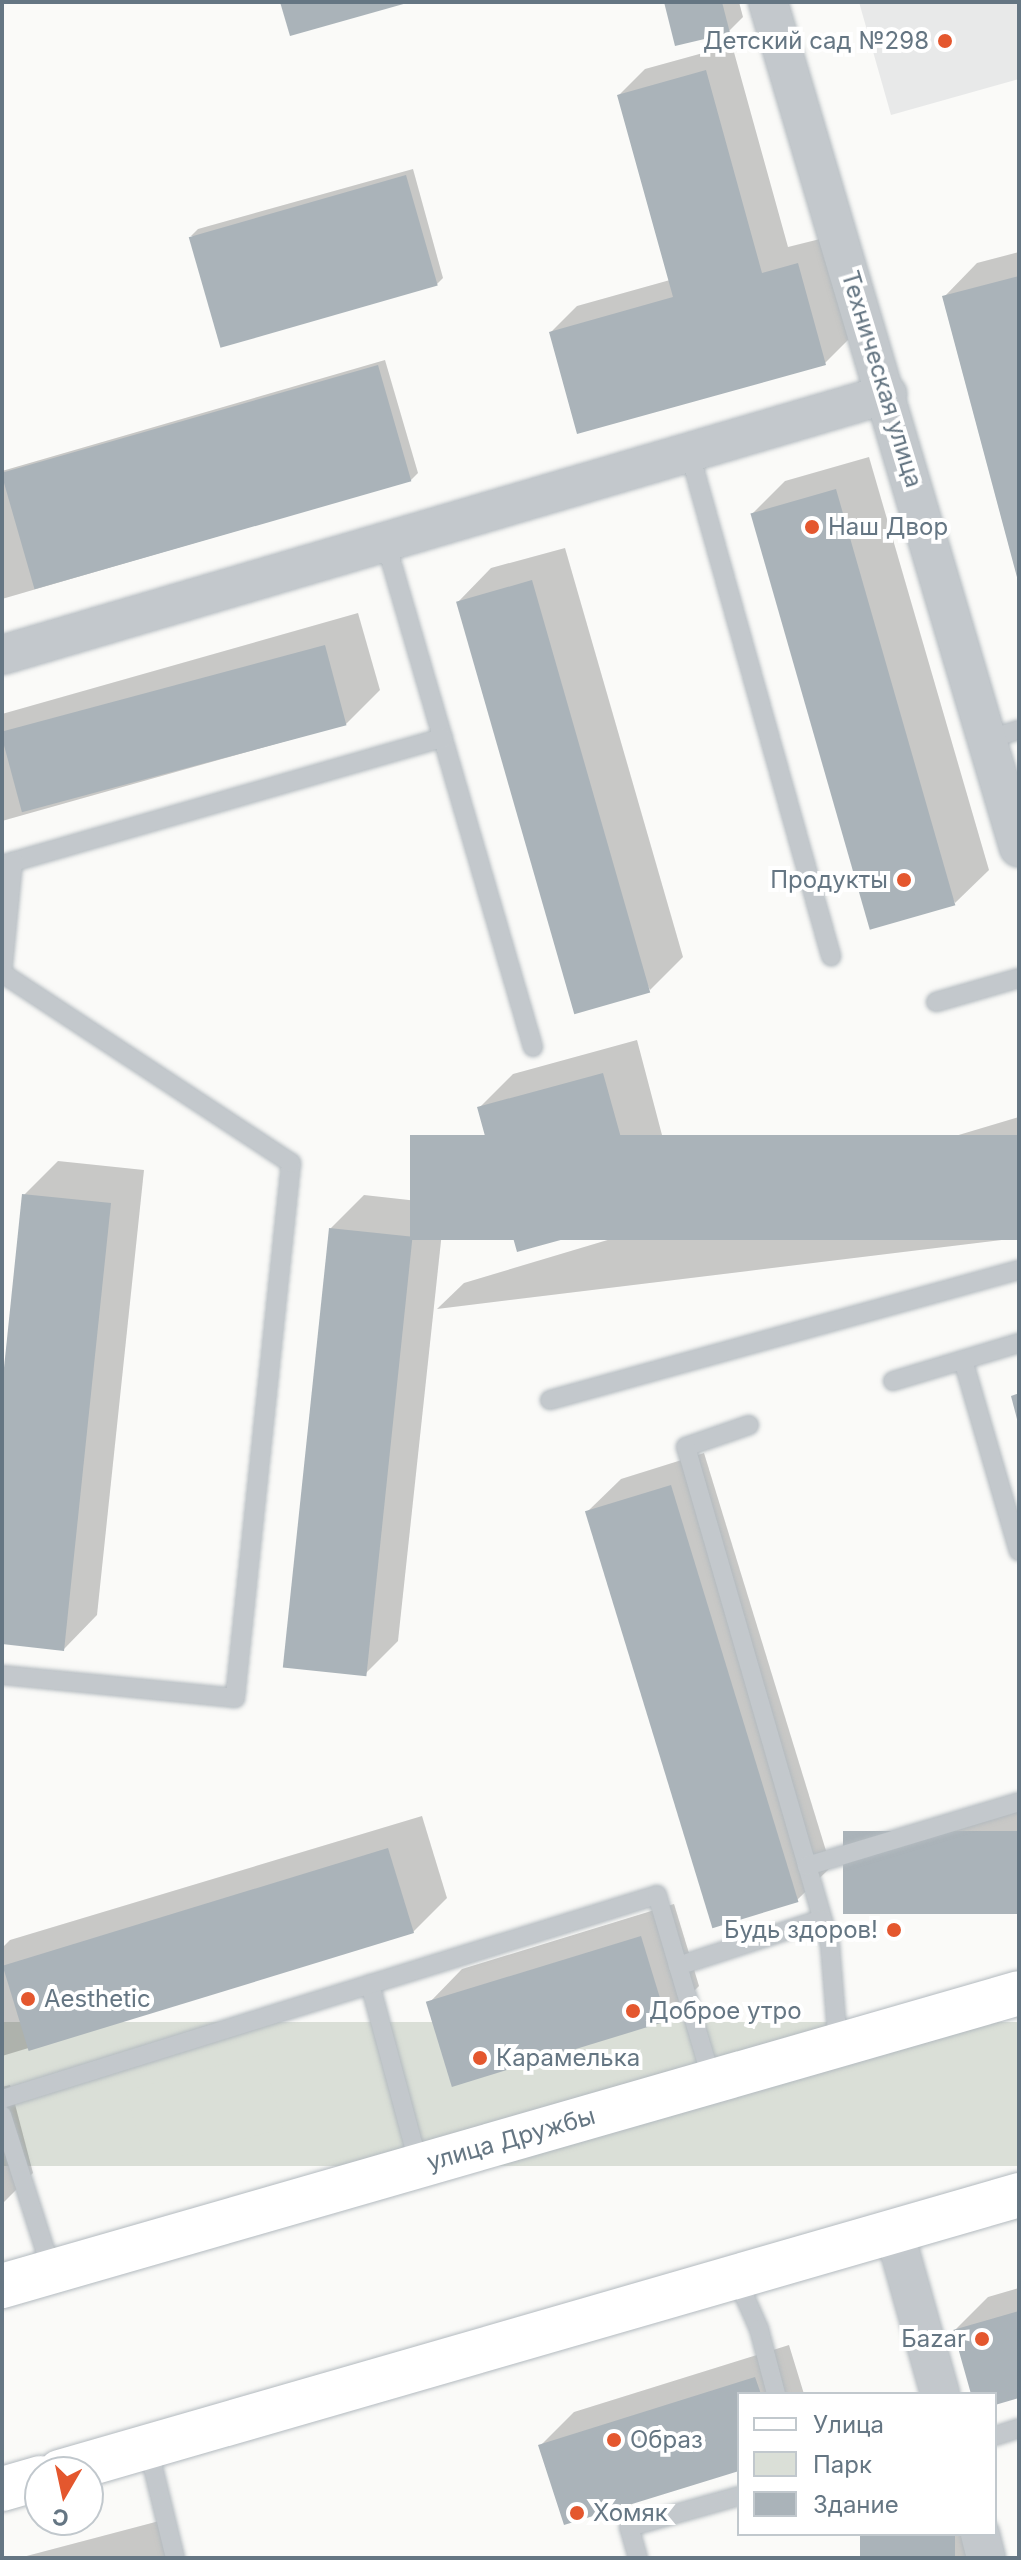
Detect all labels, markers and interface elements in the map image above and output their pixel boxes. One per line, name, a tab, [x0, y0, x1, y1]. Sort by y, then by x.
place label: Детский сад №298	[703, 27, 929, 55]
marker: Детский сад №298	[936, 32, 954, 50]
street label: Техническая улица	[835, 267, 929, 491]
place label: Наш Двор	[828, 513, 948, 541]
marker: Наш Двор	[803, 518, 821, 536]
place label: Продукты	[770, 866, 888, 894]
marker: Продукты	[895, 871, 913, 889]
place label: Будь здоров!	[724, 1916, 878, 1944]
marker: Будь здоров!	[885, 1921, 903, 1939]
place label: Aesthetic	[44, 1985, 151, 2013]
marker: Aesthetic	[19, 1990, 37, 2008]
place label: Доброе утро	[649, 1997, 802, 2025]
marker: Доброе утро	[624, 2002, 642, 2020]
place label: Карамелька	[496, 2044, 640, 2072]
marker: Карамелька	[471, 2049, 489, 2067]
street label: улица Дружбы	[424, 2101, 598, 2177]
place label: Бazar	[901, 2325, 966, 2353]
marker: Бazar	[973, 2330, 991, 2348]
legend	[737, 2392, 997, 2536]
text: Улица	[813, 2410, 884, 2439]
place label: Образ	[630, 2426, 703, 2454]
marker: Образ	[605, 2431, 623, 2449]
text: Парк	[813, 2450, 872, 2479]
north arrow	[24, 2456, 104, 2536]
text: Здание	[813, 2490, 899, 2519]
place label: Хомяк	[593, 2499, 668, 2527]
text: С	[50, 2504, 71, 2532]
marker: Хомяк	[568, 2504, 586, 2522]

